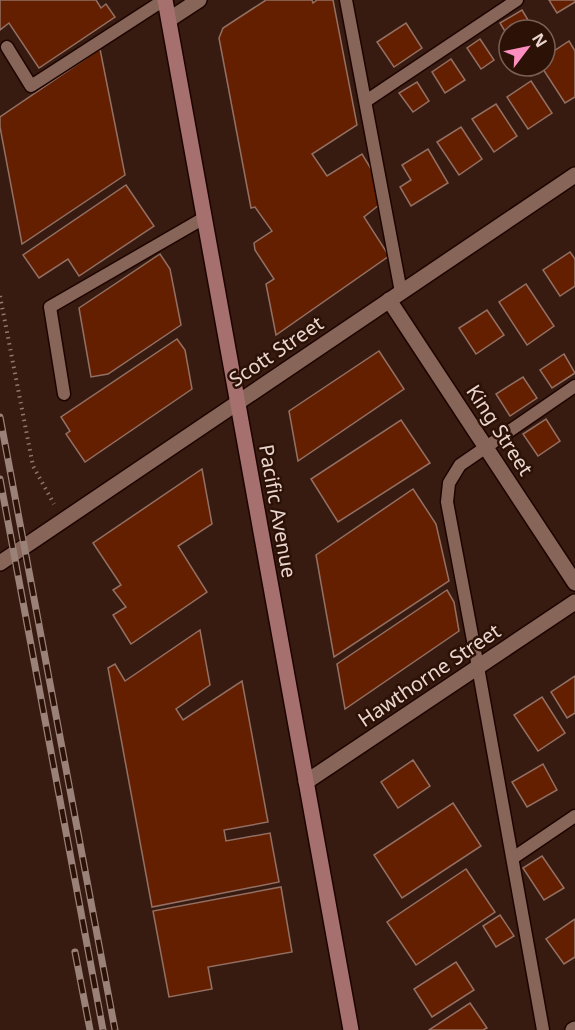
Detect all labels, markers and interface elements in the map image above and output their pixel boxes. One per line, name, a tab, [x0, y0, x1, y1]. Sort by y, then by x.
north arrow	[497, 18, 557, 78]
text: N	[527, 29, 552, 51]
street label: Scott Street	[224, 310, 328, 392]
street label: King Street	[461, 379, 539, 481]
street label: Pacific Avenue	[253, 442, 303, 580]
street label: Hawthorne Street	[352, 617, 506, 733]

